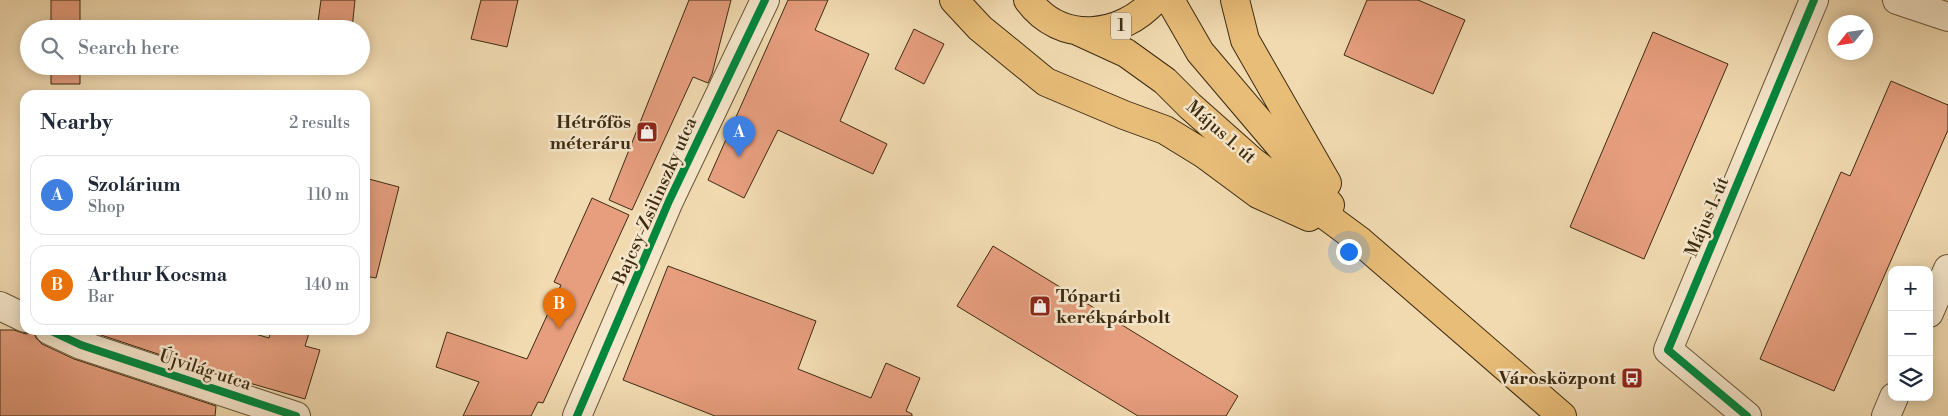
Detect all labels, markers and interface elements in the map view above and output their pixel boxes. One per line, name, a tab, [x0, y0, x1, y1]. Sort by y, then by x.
road number: 1	[1111, 12, 1131, 40]
north arrow	[1828, 15, 1873, 60]
search box	[20, 20, 370, 75]
icon: search	[38, 34, 66, 62]
text: Search here	[78, 36, 179, 60]
street label: Május 1. út	[1181, 95, 1261, 169]
text: Nearby	[40, 110, 113, 136]
place label: Hétrőfös méteráru	[550, 111, 631, 155]
text: 2 results	[289, 113, 350, 133]
street label: Bajcsy-Zsilinszky utca	[607, 113, 703, 289]
pin: A	[723, 116, 755, 157]
shop icon: Hétrőfös méteráru	[635, 120, 659, 144]
text: Szolárium	[88, 173, 181, 197]
street label: Május 1. út	[1680, 173, 1734, 261]
text: A	[51, 185, 63, 205]
text: 110 m	[307, 185, 349, 205]
text: Shop	[88, 197, 125, 217]
your location	[1336, 239, 1362, 265]
text: Arthur Kocsma	[88, 263, 227, 287]
map controls	[1888, 266, 1933, 401]
button: +	[1888, 266, 1933, 311]
text: B	[51, 275, 63, 295]
text: 140 m	[305, 275, 349, 295]
place label: Tóparti kerékpárbolt	[1056, 285, 1171, 329]
text: Bar	[88, 287, 114, 307]
pin: B	[543, 288, 575, 329]
shop icon: Tóparti kerékpárbolt	[1028, 294, 1052, 318]
button: −	[1888, 311, 1933, 356]
street label: Újvilág utca	[156, 344, 255, 396]
button: layers	[1888, 356, 1933, 401]
bus stop icon: Városközpont	[1620, 366, 1644, 390]
place label: Városközpont	[1498, 367, 1617, 390]

